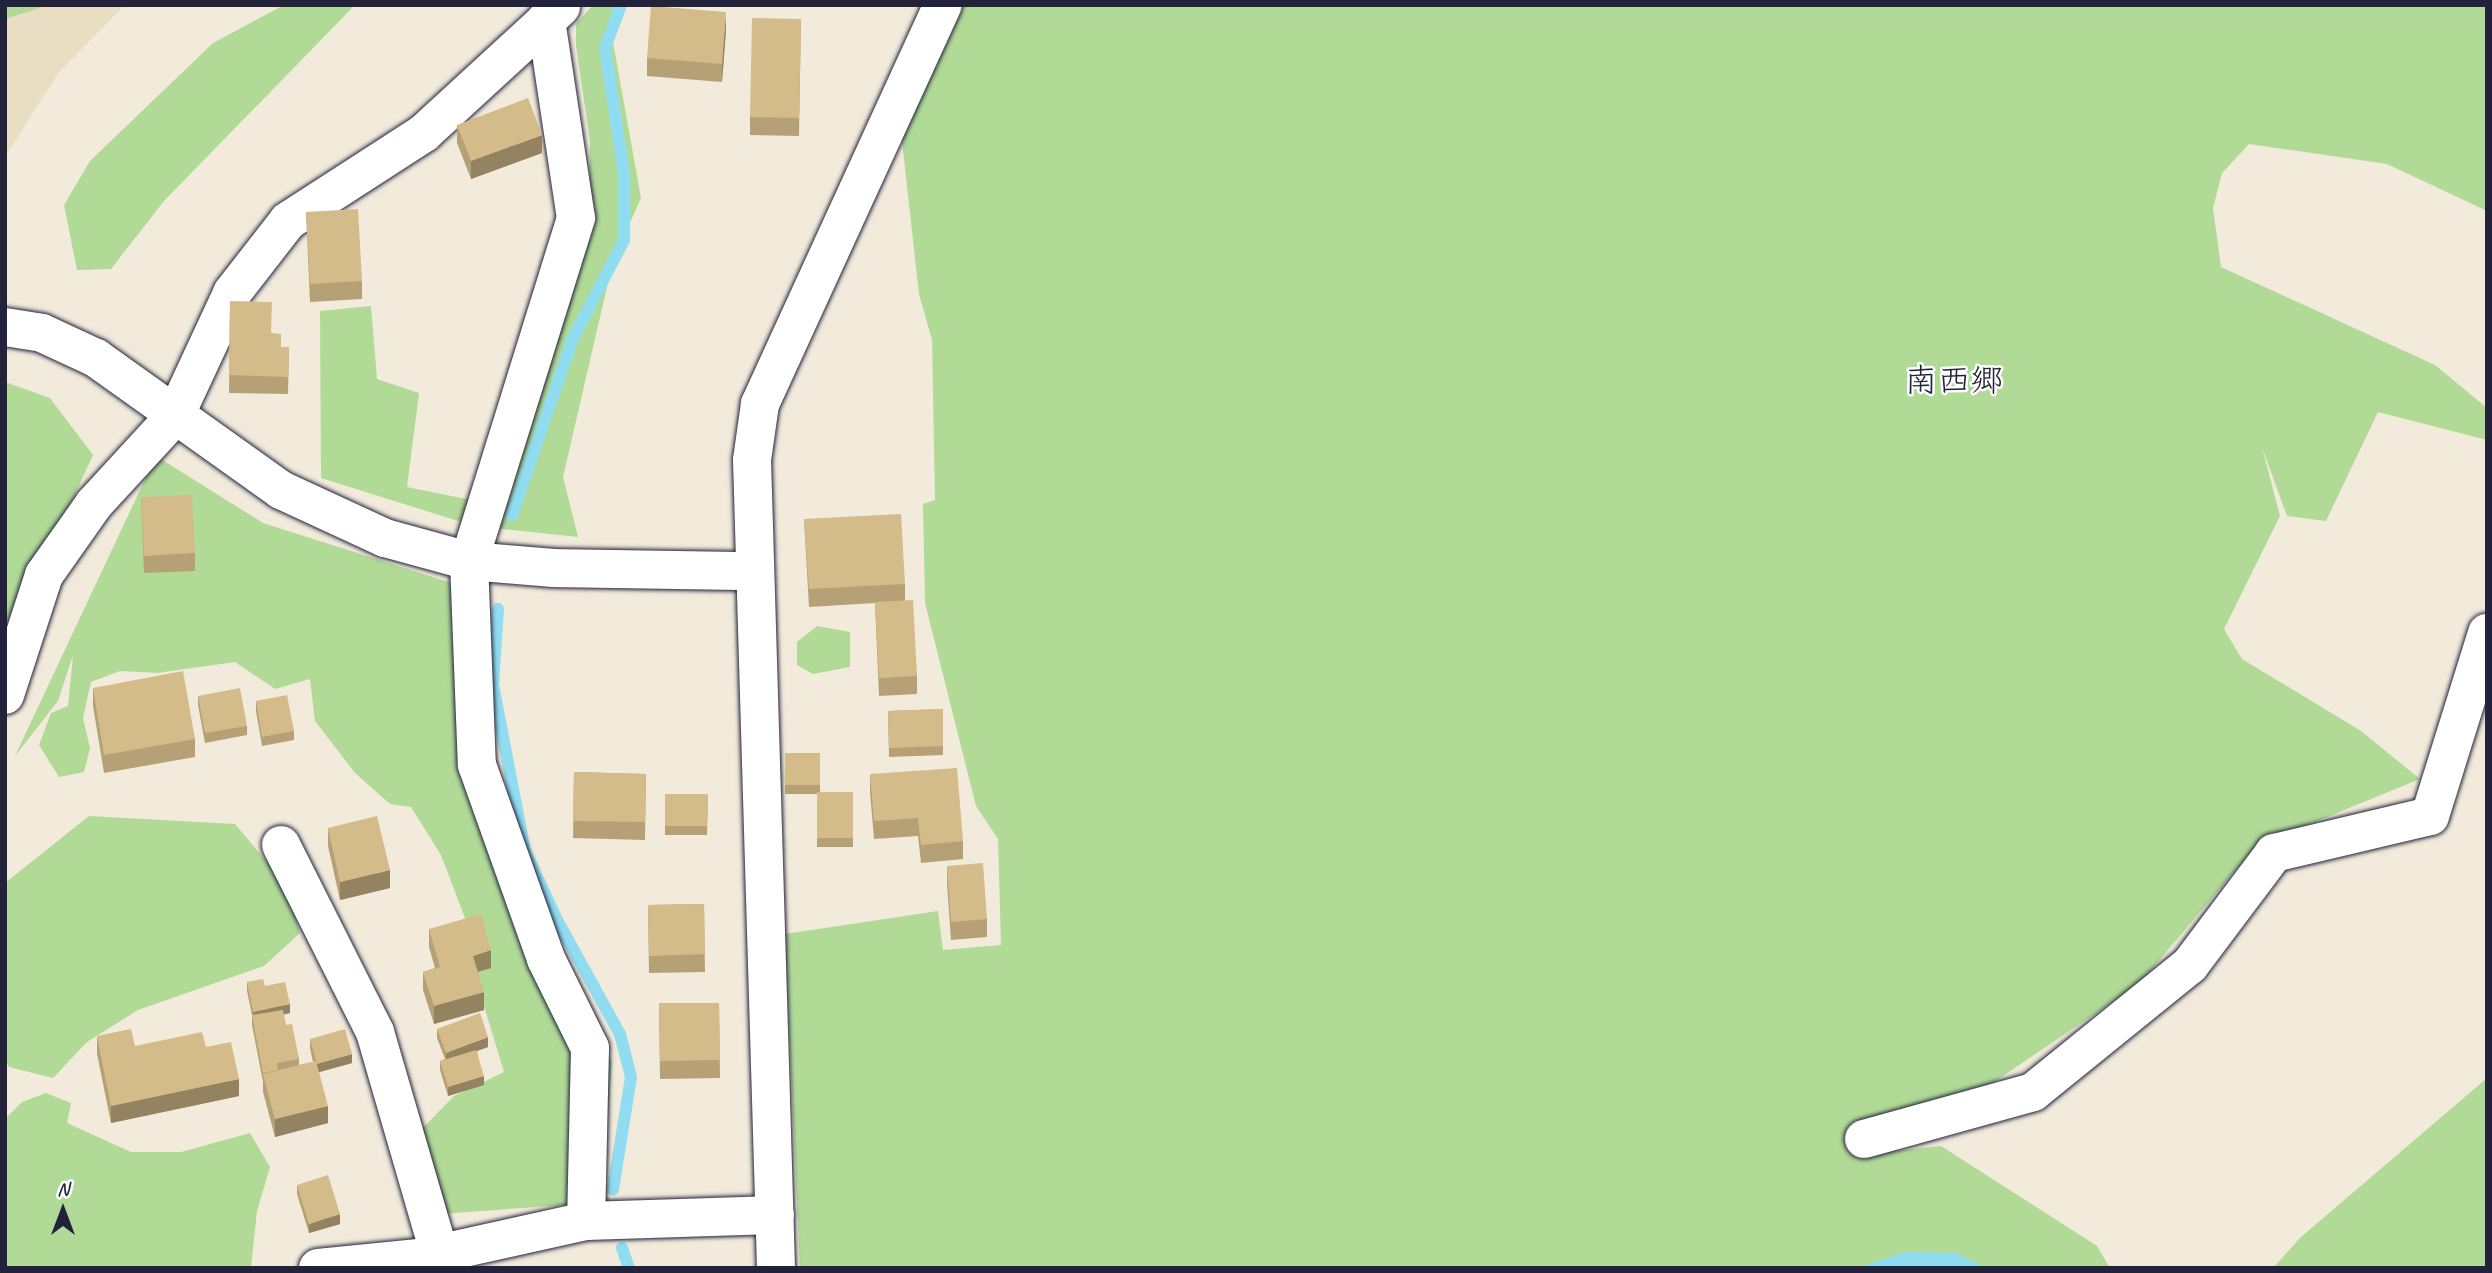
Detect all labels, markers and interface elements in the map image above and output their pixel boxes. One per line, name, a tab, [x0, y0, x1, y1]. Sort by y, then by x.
district label: 南西郷	[1905, 361, 2003, 401]
north arrow	[28, 1175, 98, 1245]
text: N	[57, 1177, 69, 1201]

